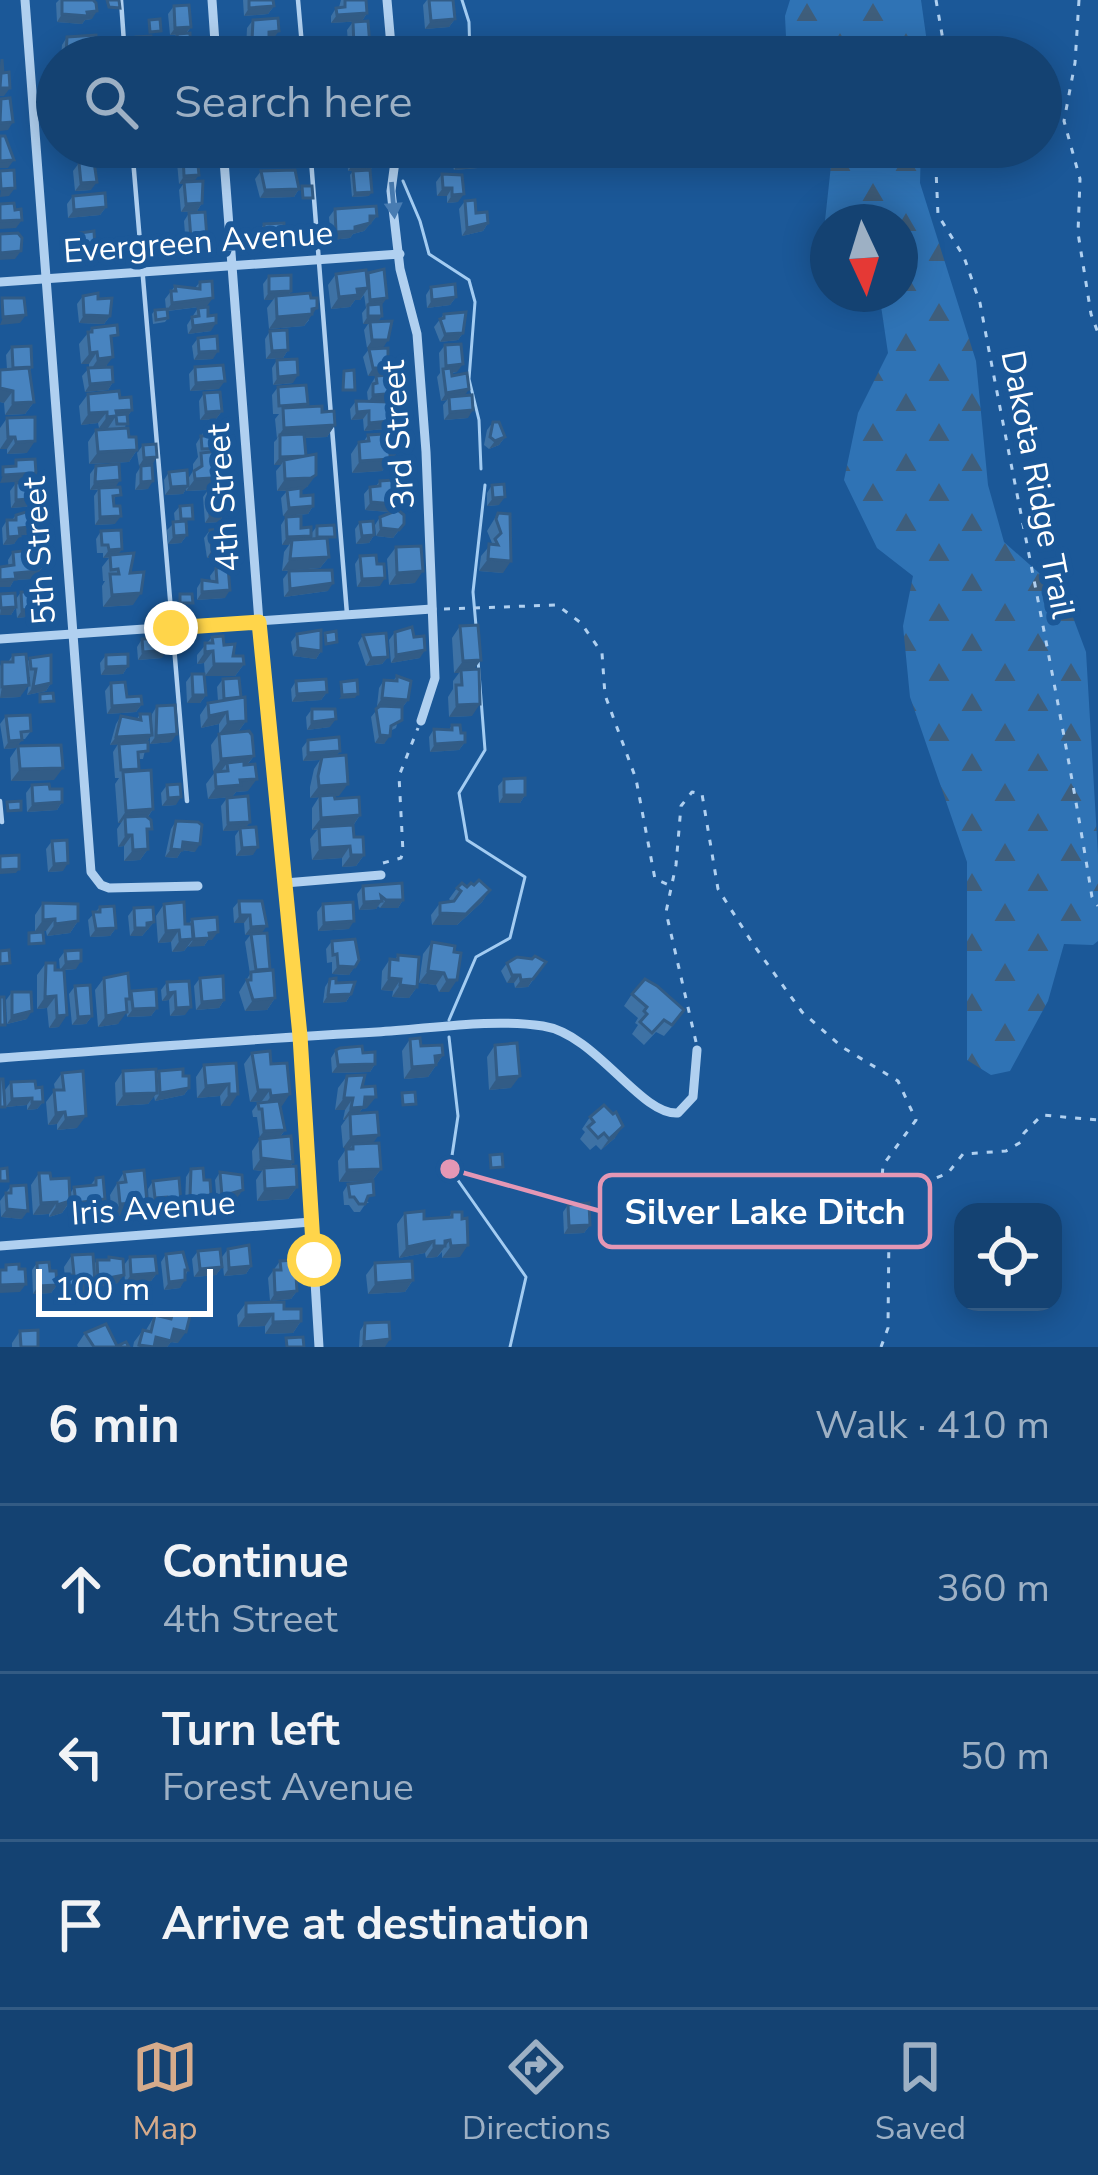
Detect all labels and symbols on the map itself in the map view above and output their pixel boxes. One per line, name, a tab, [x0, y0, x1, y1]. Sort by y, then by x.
one-way arrow	[384, 182, 403, 219]
north arrow	[810, 204, 918, 312]
street label: Evergreen Avenue	[62, 211, 335, 274]
street label: Dakota Ridge Trail	[989, 346, 1086, 622]
street label: 3rd Street	[371, 358, 426, 511]
street label: 4th Street	[196, 422, 251, 574]
street label: 5th Street	[12, 475, 67, 627]
route end	[144, 601, 198, 655]
callout: Silver Lake Ditch	[600, 1175, 930, 1247]
street label: Iris Avenue	[69, 1180, 237, 1237]
text: Silver Lake Ditch	[624, 1188, 906, 1237]
route start	[287, 1233, 341, 1287]
scale bar	[36, 1263, 213, 1316]

